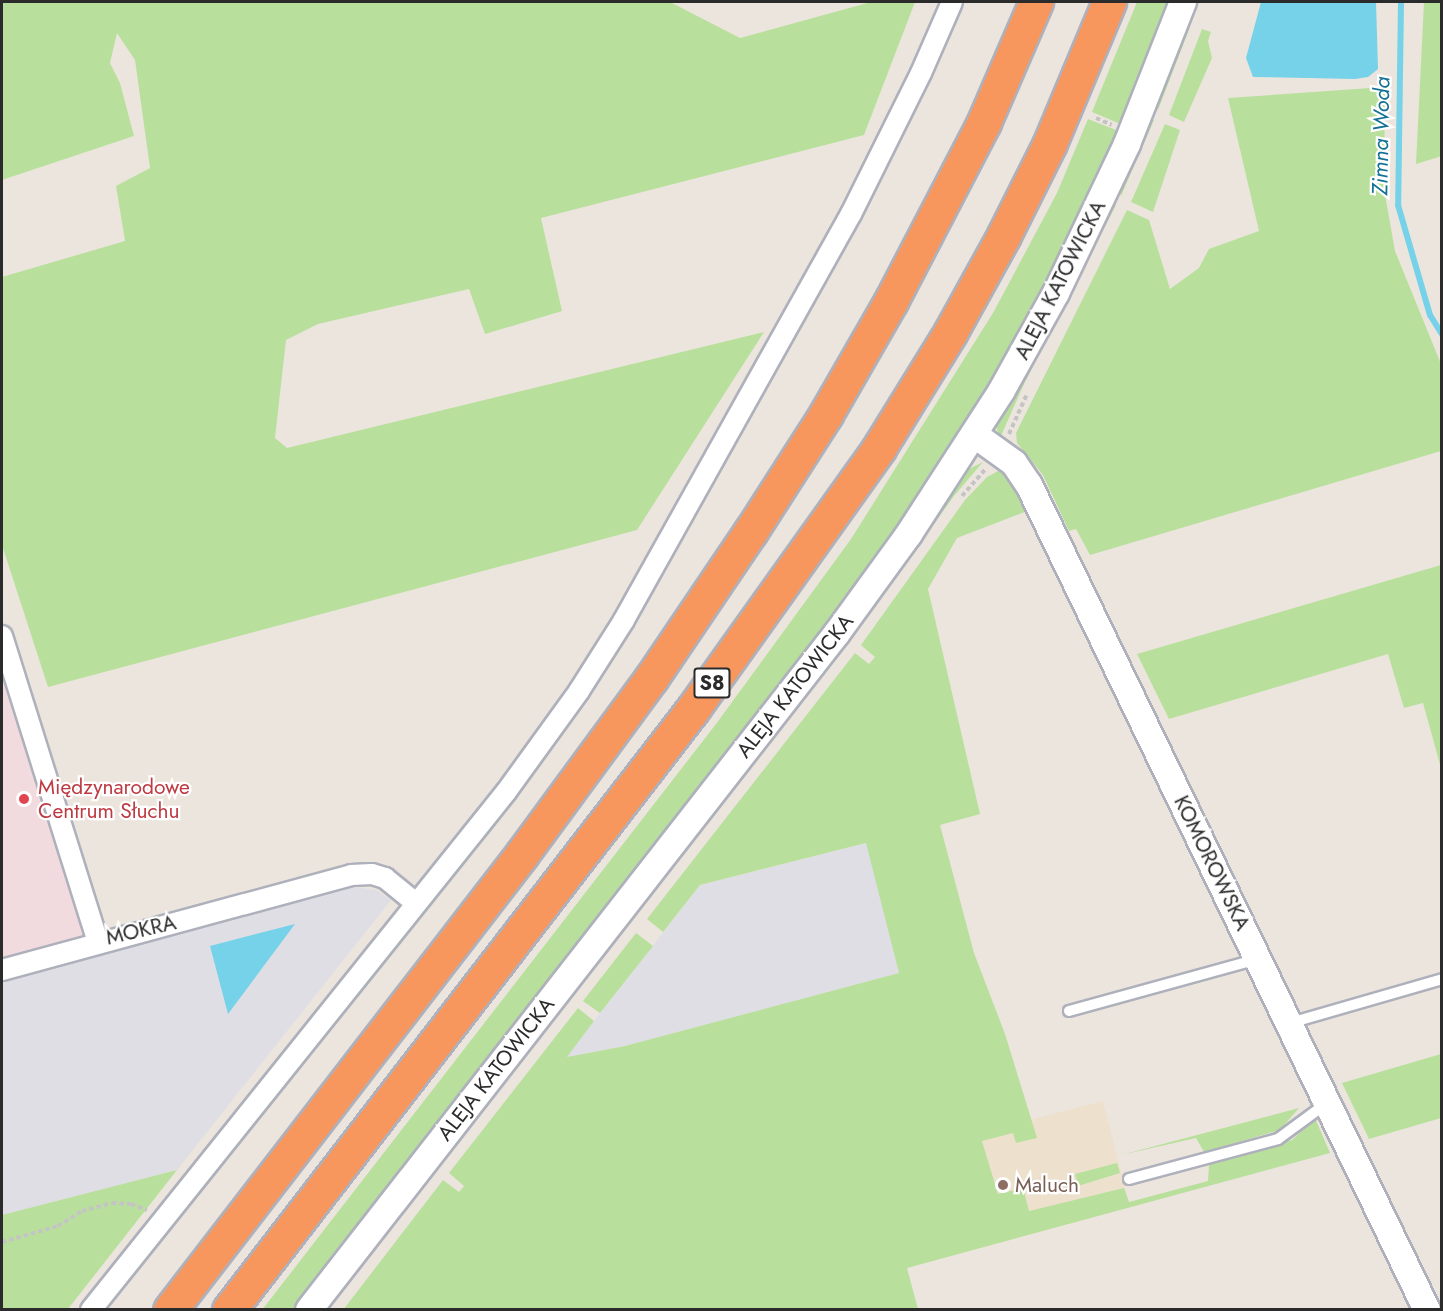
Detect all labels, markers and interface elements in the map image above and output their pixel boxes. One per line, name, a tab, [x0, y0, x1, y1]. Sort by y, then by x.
water label: Zimna Woda	[1367, 76, 1395, 196]
street label: ALEJA KATOWICKA	[1009, 196, 1111, 364]
street label: ALEJA KATOWICKA	[731, 609, 859, 763]
road number: S8	[692, 666, 732, 700]
place label: Międzynarodowe Centrum Słuchu	[38, 774, 190, 824]
marker: Międzynarodowe Centrum Słuchu	[15, 790, 33, 808]
street label: KOMOROWSKA	[1169, 792, 1255, 934]
street label: MOKRA	[104, 910, 178, 950]
street label: ALEJA KATOWICKA	[432, 992, 560, 1146]
place label: Maluch	[1015, 1172, 1079, 1198]
marker: Maluch	[996, 1178, 1010, 1192]

